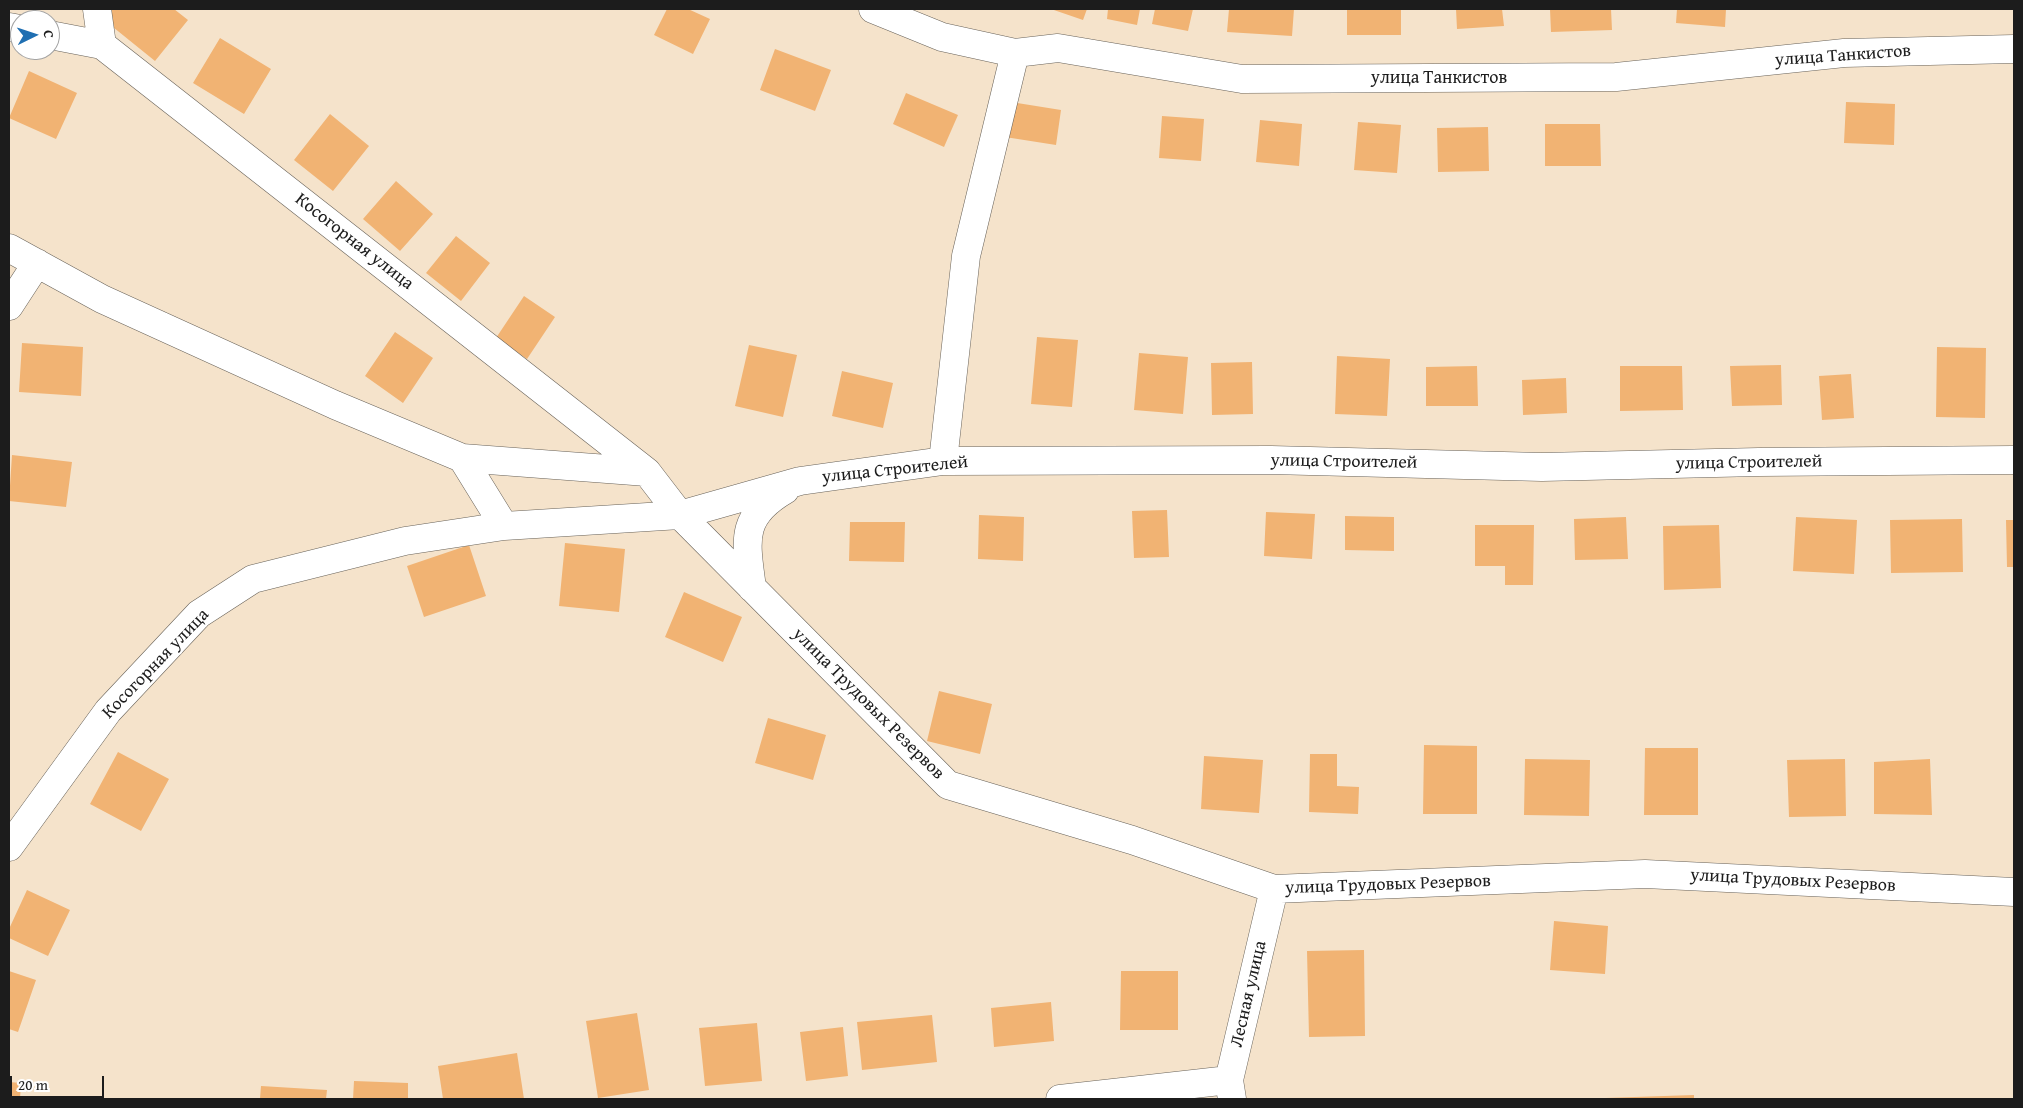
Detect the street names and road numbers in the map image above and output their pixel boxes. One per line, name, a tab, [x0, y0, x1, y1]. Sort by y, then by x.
street label: улица Танкистов	[1774, 40, 1912, 72]
street label: улица Танкистов	[1371, 67, 1507, 89]
street label: Косогорная улица	[290, 189, 418, 295]
street label: улица Строителей	[1270, 450, 1418, 474]
street label: улица Строителей	[1675, 451, 1823, 475]
street label: улица Строителей	[821, 452, 969, 488]
street label: Косогорная улица	[98, 604, 214, 724]
street label: улица Трудовых Резервов	[788, 624, 948, 784]
street label: улица Трудовых Резервов	[1690, 865, 1896, 897]
street label: улица Трудовых Резервов	[1285, 871, 1491, 899]
street label: Лесная улица	[1226, 939, 1272, 1049]

